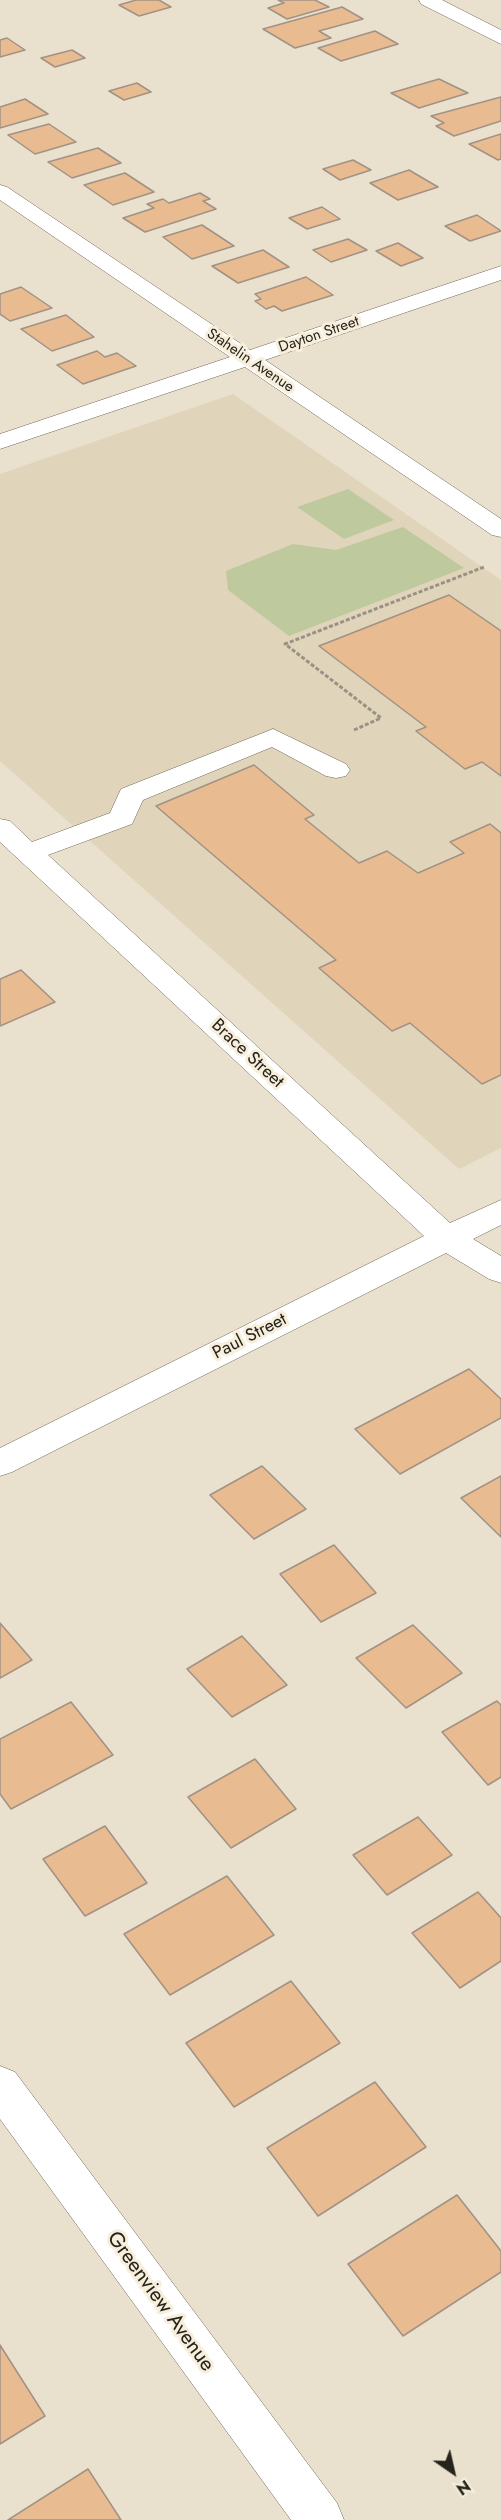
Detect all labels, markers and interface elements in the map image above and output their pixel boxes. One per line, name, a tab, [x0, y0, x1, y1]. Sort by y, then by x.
street label: Dayton Street	[276, 313, 362, 357]
street label: Stahelin Avenue	[203, 325, 297, 397]
street label: Brace Street	[206, 1015, 288, 1093]
street label: Paul Street	[209, 1309, 291, 1365]
street label: Greenview Avenue	[101, 2227, 219, 2377]
north arrow	[423, 2442, 483, 2502]
text: N	[452, 2474, 475, 2500]

